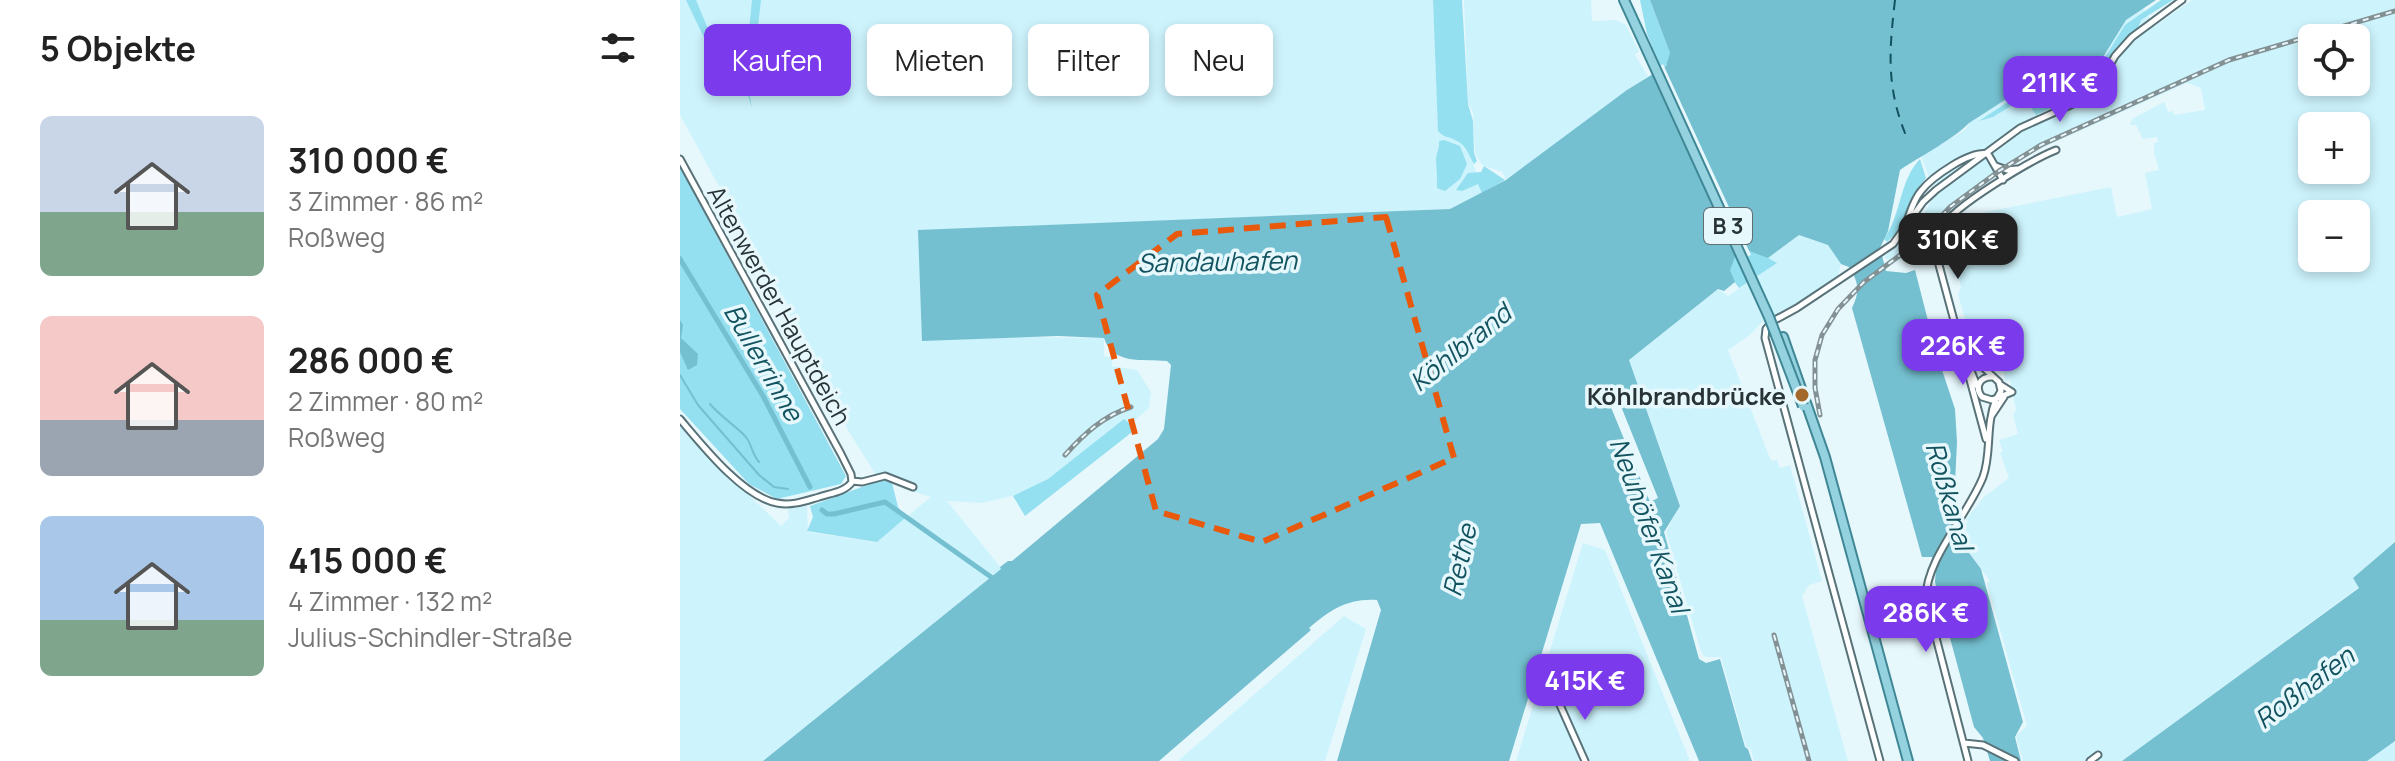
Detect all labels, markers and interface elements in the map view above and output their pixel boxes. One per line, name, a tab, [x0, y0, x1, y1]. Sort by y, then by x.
chip: Kaufen	[704, 24, 851, 96]
chip: Mieten	[867, 24, 1012, 96]
chip: Filter	[1028, 24, 1149, 96]
chip: Neu	[1165, 24, 1273, 96]
map controls	[2298, 24, 2370, 272]
button: locate	[2298, 24, 2370, 96]
text: 5 Objekte	[40, 25, 196, 71]
icon: filters	[596, 26, 640, 70]
pin: 211K €	[1995, 56, 2125, 124]
text: 211K €	[2021, 64, 2099, 100]
button: +	[2298, 112, 2370, 184]
text: 310 000 €	[288, 137, 449, 183]
icon: home	[104, 148, 200, 244]
street label: Altenwerder Hauptdeich	[700, 179, 860, 431]
text: 3 Zimmer · 86 m²	[288, 183, 483, 219]
button: −	[2298, 200, 2370, 272]
road number: B 3	[1704, 208, 1752, 244]
pin: 310K €	[1893, 213, 2023, 281]
text: Roßweg	[288, 219, 385, 255]
text: 310K €	[1917, 221, 1999, 257]
water label: Sandauhafen	[1137, 242, 1299, 280]
water label: Köhlbrand	[1402, 293, 1521, 399]
water label: Bullerrinne	[716, 297, 813, 429]
pin: 226K €	[1898, 319, 2028, 387]
text: 226K €	[1920, 327, 2006, 363]
text: 286 000 €	[288, 337, 454, 383]
icon: home	[104, 348, 200, 444]
place label: Köhlbrandbrücke	[1587, 379, 1786, 412]
text: 2 Zimmer · 80 m²	[288, 383, 484, 419]
marker: Köhlbrandbrücke	[1793, 386, 1811, 404]
text: Roßweg	[288, 419, 385, 455]
water label: Neuhöfer Kanal	[1602, 433, 1699, 620]
water label: Roßkanal	[1917, 438, 1983, 557]
water label: Rethe	[1433, 519, 1485, 599]
text: 415 000 €	[288, 537, 447, 583]
icon: home	[104, 548, 200, 644]
text: 4 Zimmer · 132 m²	[288, 583, 492, 619]
pin: 286K €	[1861, 586, 1991, 654]
text: 286K €	[1883, 594, 1969, 630]
text: Julius-Schindler-Straße	[288, 619, 572, 655]
water label: Roßhafen	[2247, 637, 2362, 736]
pin: 415K €	[1520, 654, 1650, 722]
text: 415K €	[1544, 662, 1626, 698]

